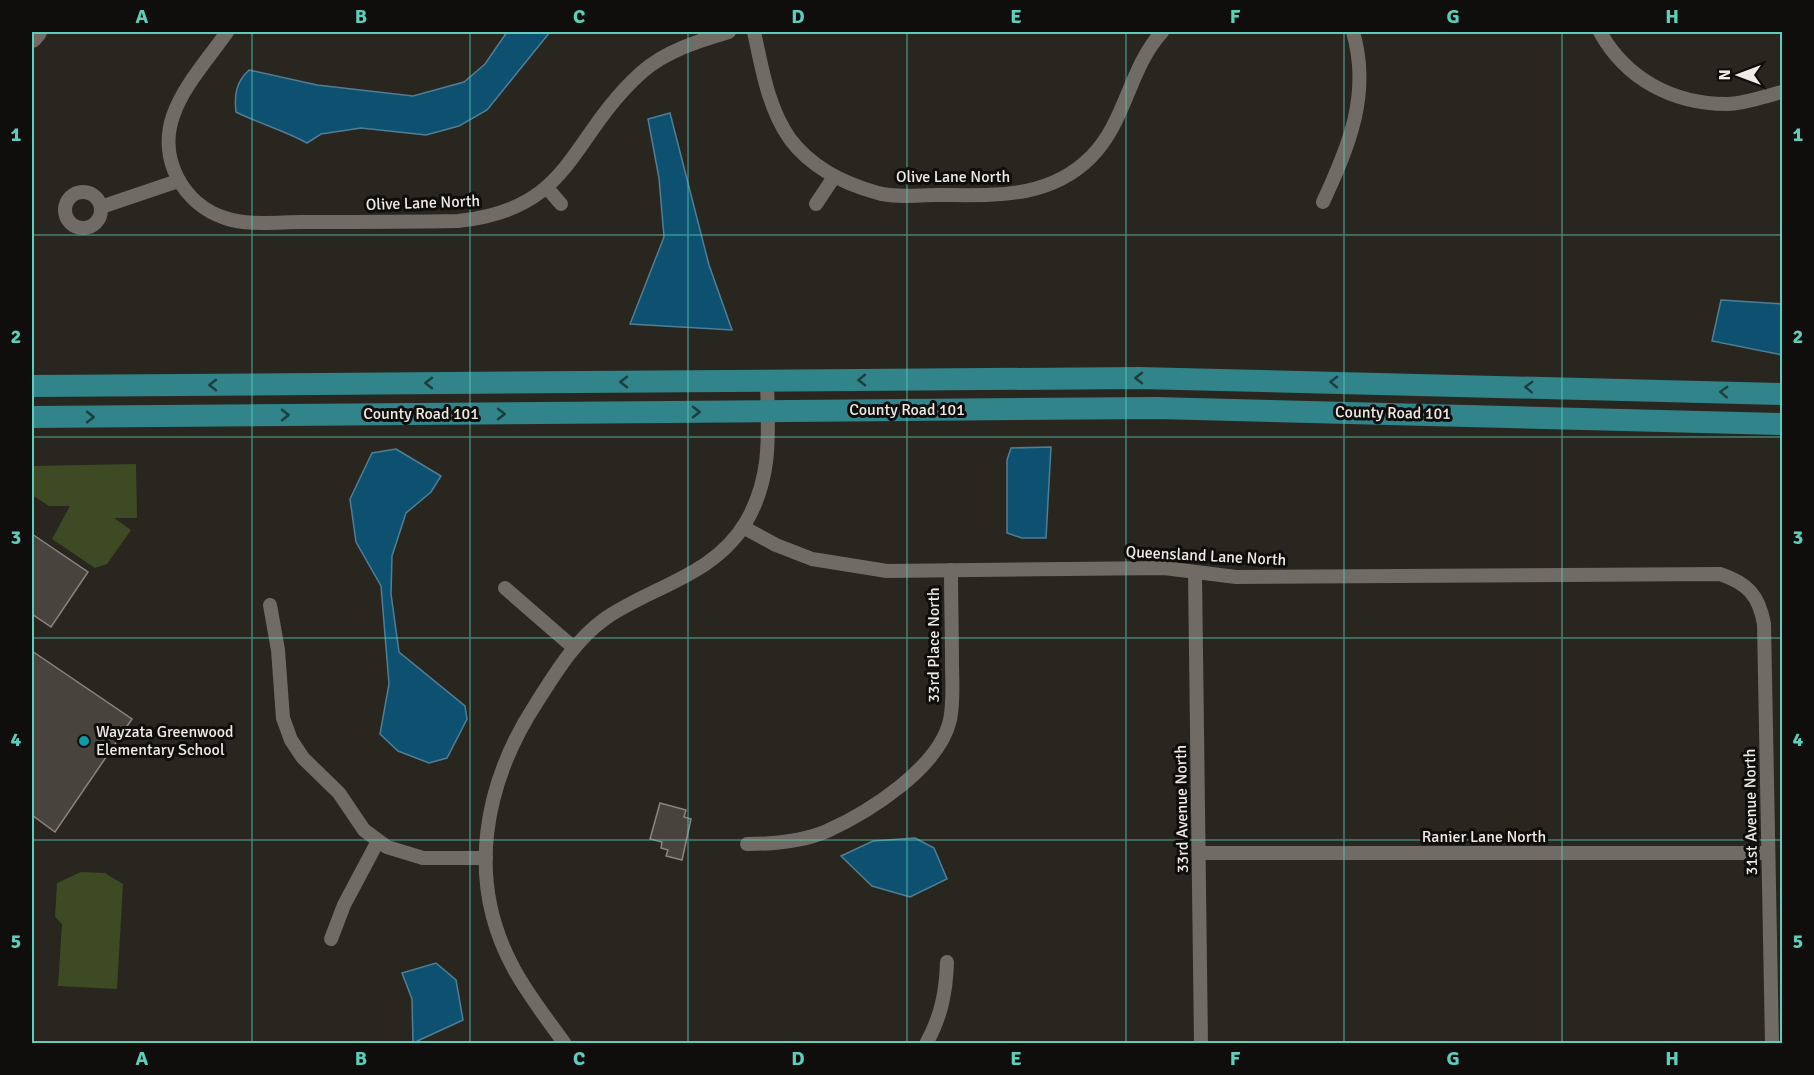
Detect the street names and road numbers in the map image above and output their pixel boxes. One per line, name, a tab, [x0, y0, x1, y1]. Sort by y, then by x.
street label: Olive Lane North	[896, 167, 1010, 187]
street label: Olive Lane North	[366, 191, 480, 215]
street label: County Road 101	[849, 400, 965, 420]
street label: County Road 101	[1335, 402, 1451, 424]
street label: County Road 101	[363, 404, 479, 424]
street label: Queensland Lane North	[1125, 542, 1287, 570]
street label: 33rd Place North	[924, 587, 944, 703]
street label: 33rd Avenue North	[1171, 745, 1193, 873]
street label: 31st Avenue North	[1740, 748, 1762, 876]
street label: Ranier Lane North	[1422, 827, 1546, 847]

